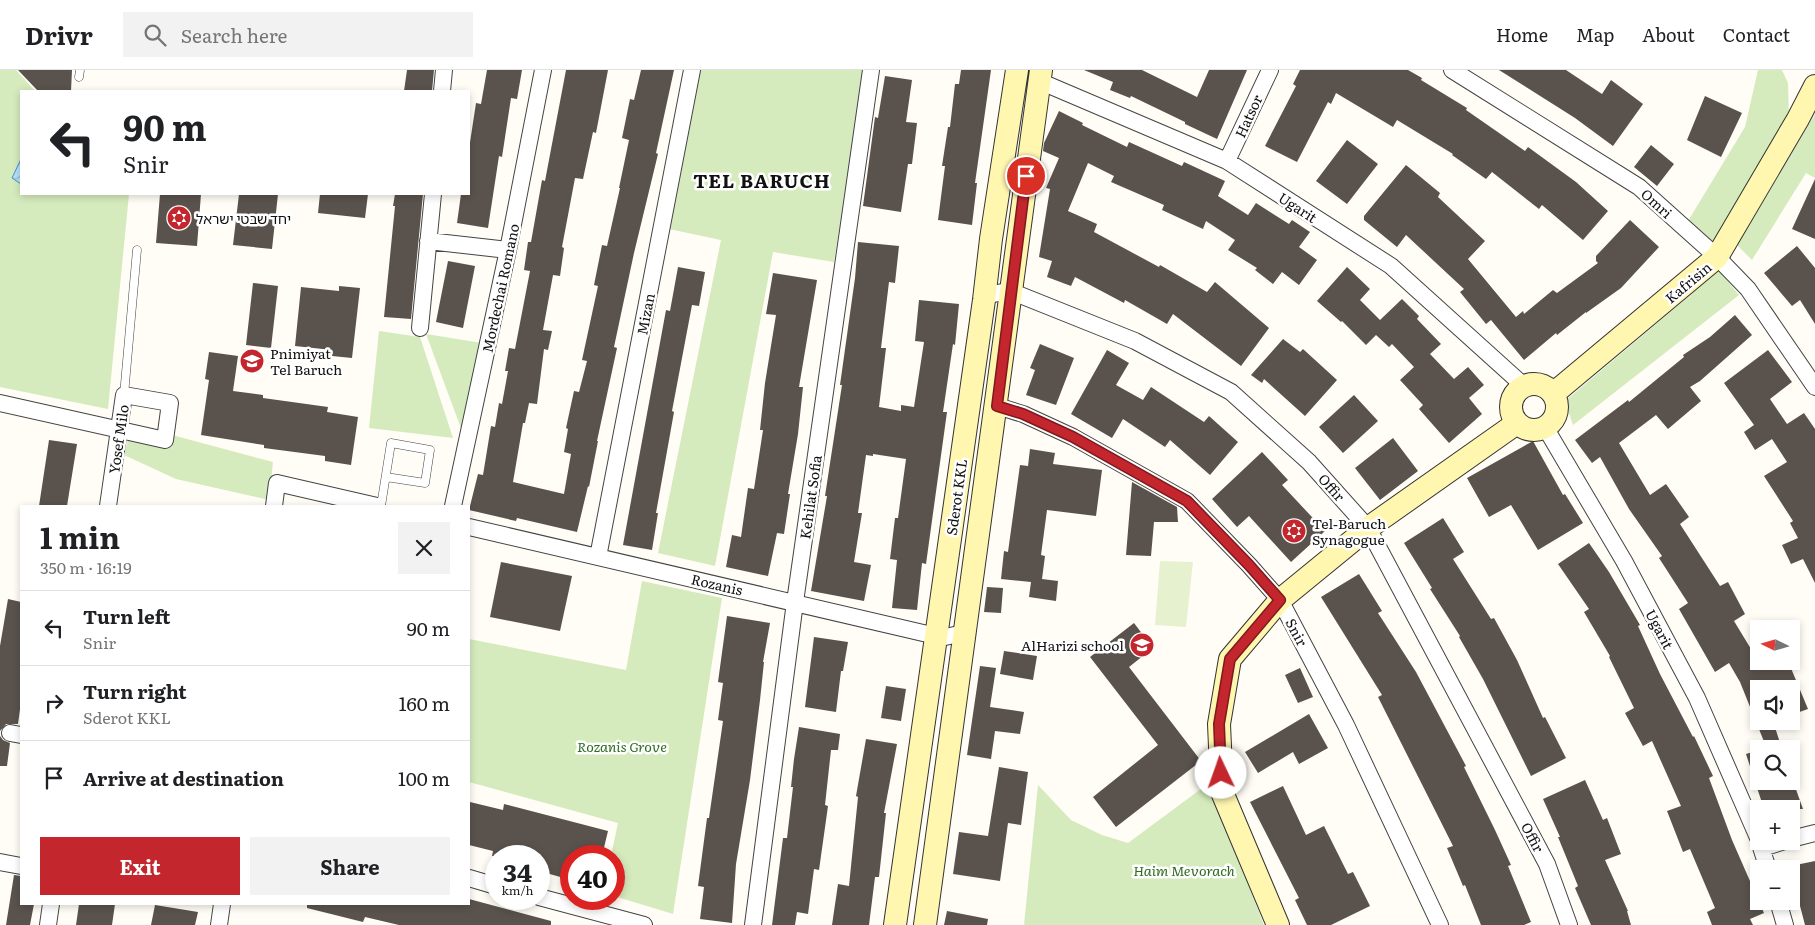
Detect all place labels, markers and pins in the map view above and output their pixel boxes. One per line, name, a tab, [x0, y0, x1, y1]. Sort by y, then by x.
pin	[1005, 155, 1047, 197]
synagogue icon: יחד שבטי ישראל	[166, 205, 192, 231]
place label: יחד שבטי ישראל	[196, 208, 291, 228]
place label: Pnimiyat Tel Baruch	[270, 343, 342, 379]
school or university icon: Pnimiyat Tel Baruch	[239, 348, 265, 374]
place label: Tel-Baruch Synagogue	[1312, 513, 1386, 549]
synagogue icon: Tel-Baruch Synagogue	[1281, 518, 1307, 544]
school or university icon: AlHarizi school	[1129, 632, 1155, 658]
place label: AlHarizi school	[1021, 635, 1124, 655]

